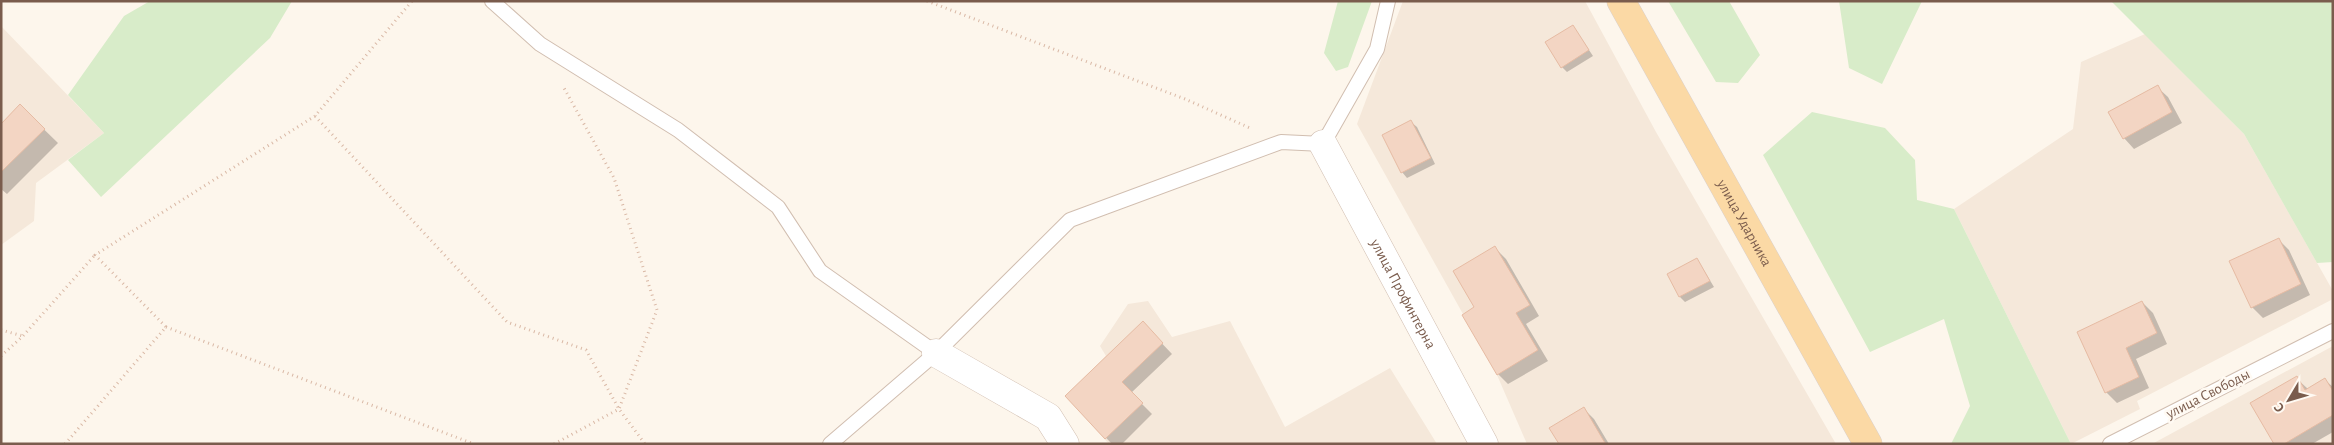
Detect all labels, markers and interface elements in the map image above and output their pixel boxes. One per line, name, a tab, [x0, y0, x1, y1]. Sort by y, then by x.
street label: улица Ударника	[1714, 176, 1775, 269]
street label: улица Профинтерна	[1367, 236, 1439, 351]
street label: улица Свободы	[2163, 366, 2252, 422]
north arrow	[2264, 375, 2314, 425]
text: С	[2271, 400, 2287, 415]

